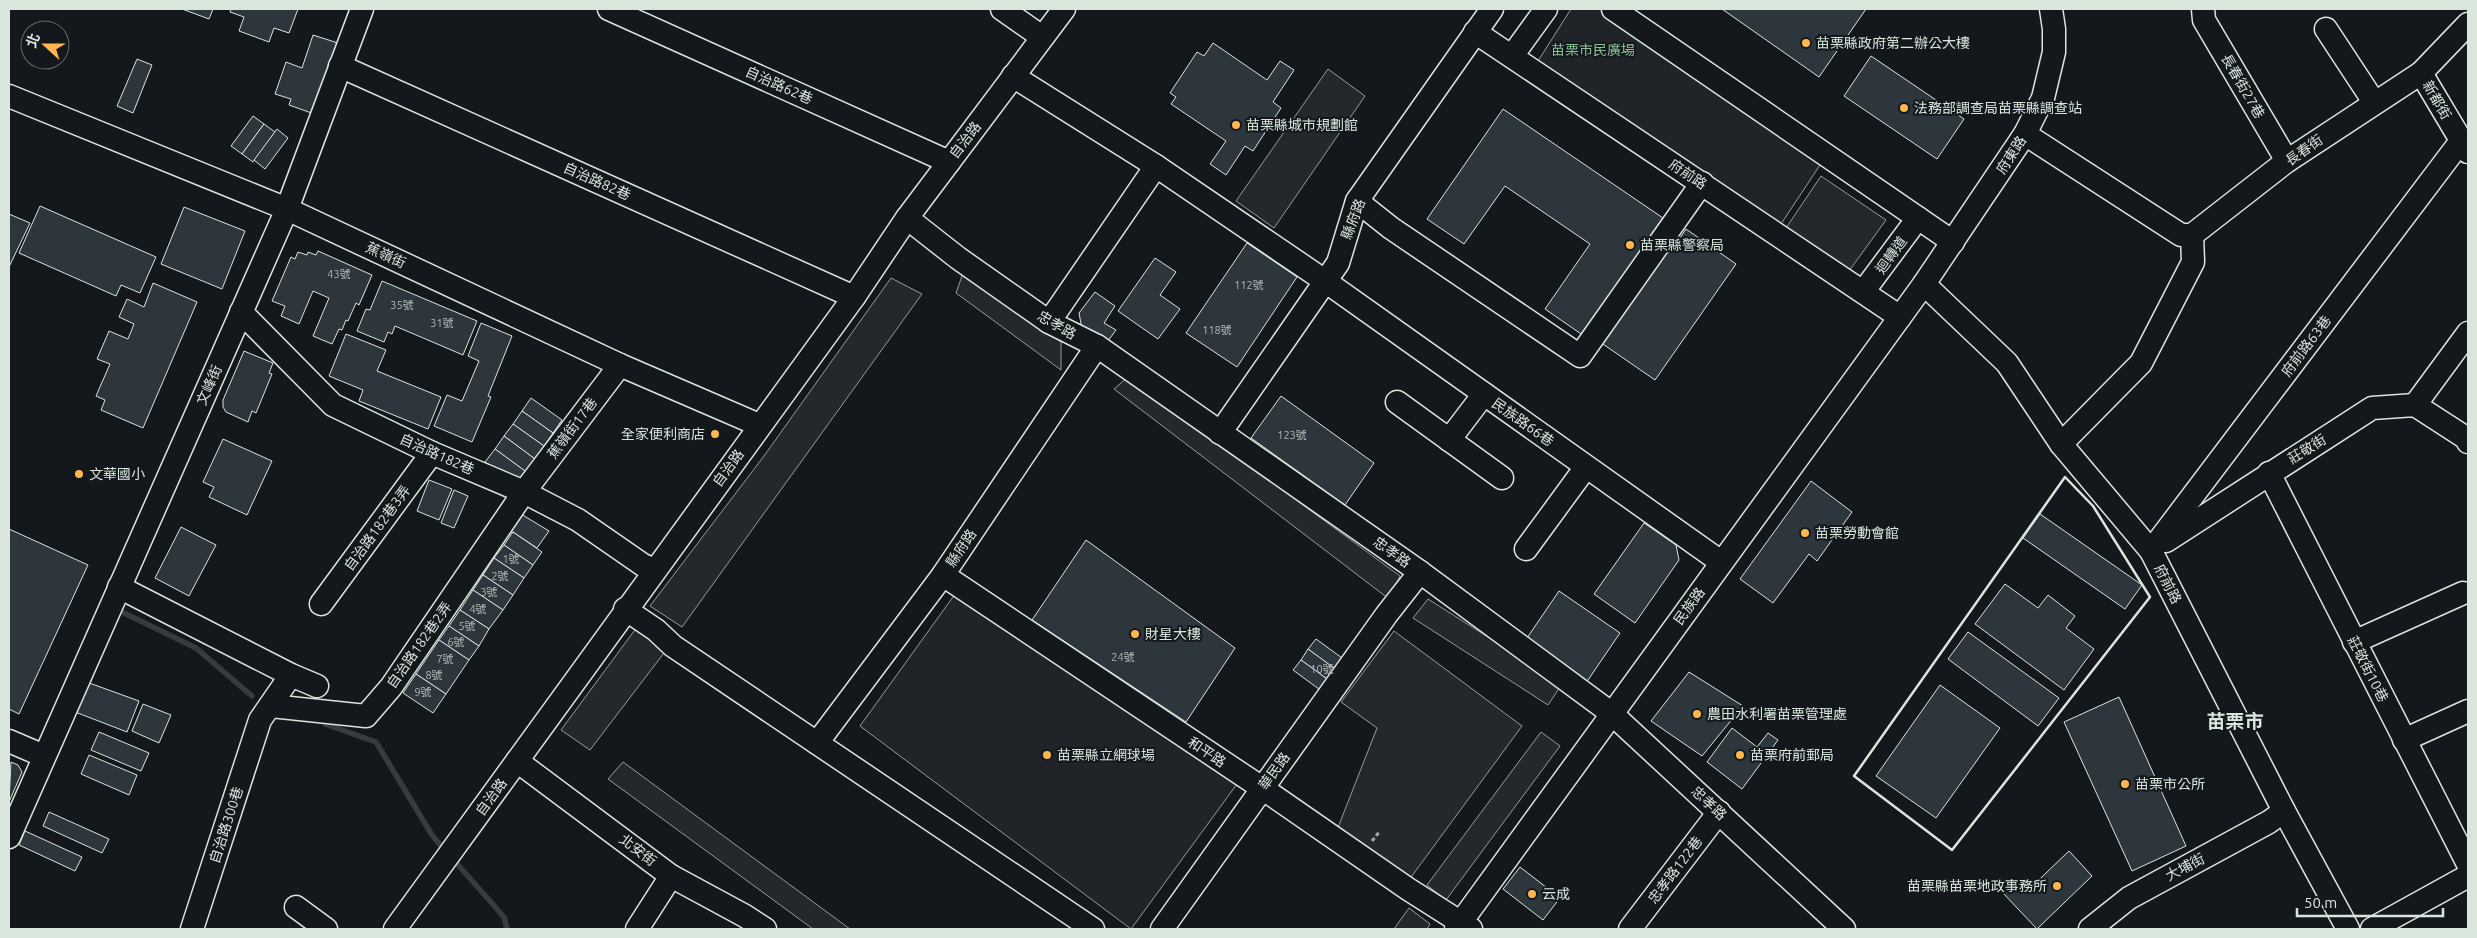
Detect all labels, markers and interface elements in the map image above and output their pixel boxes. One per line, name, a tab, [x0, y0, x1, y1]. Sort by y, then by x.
north arrow	[20, 20, 70, 70]
text: 北	[23, 31, 43, 50]
place label: 苗栗縣政府第二辦公大樓	[1816, 35, 1970, 51]
marker: 苗栗縣政府第二辦公大樓	[1800, 37, 1812, 49]
park label: 苗栗市民廣場	[1551, 42, 1635, 58]
street label: 長春街27巷	[2218, 51, 2268, 121]
street label: 自治路62巷	[743, 63, 815, 107]
street label: 新都街	[2420, 78, 2454, 122]
place label: 法務部調查局苗栗縣調查站	[1914, 100, 2082, 116]
marker: 法務部調查局苗栗縣調查站	[1898, 102, 1910, 114]
place label: 苗栗縣城市規劃館	[1246, 117, 1358, 133]
street label: 自治路	[946, 118, 984, 162]
marker: 苗栗縣城市規劃館	[1230, 119, 1242, 131]
street label: 長春街	[2282, 131, 2326, 169]
street label: 府東路	[1993, 133, 2029, 177]
street label: 府前路	[1666, 156, 1710, 192]
street label: 自治路82巷	[561, 159, 633, 203]
street label: 縣府路	[1338, 197, 1368, 241]
street label: 迴轉道	[1872, 233, 1910, 277]
place label: 苗栗縣警察局	[1640, 237, 1724, 253]
street label: 蕉嶺街	[364, 239, 408, 271]
marker: 苗栗縣警察局	[1624, 239, 1636, 251]
house number: 43號	[327, 268, 351, 280]
house number: 112號	[1234, 279, 1264, 291]
house number: 35號	[390, 299, 414, 311]
street label: 忠孝路	[1035, 308, 1079, 342]
street label: 府前路63巷	[2278, 313, 2334, 379]
house number: 31號	[430, 317, 454, 329]
house number: 118號	[1202, 324, 1232, 336]
street label: 文峰街	[193, 363, 225, 407]
street label: 蕉嶺街17巷	[544, 395, 600, 461]
street label: 民族路66巷	[1489, 395, 1557, 449]
place label: 全家便利商店	[621, 426, 705, 442]
marker: 全家便利商店	[709, 428, 721, 440]
house number: 123號	[1277, 429, 1307, 441]
street label: 自治路182巷	[397, 430, 477, 478]
street label: 莊敬街	[2285, 431, 2329, 467]
street label: 自治路	[709, 446, 747, 490]
place label: 文華國小	[89, 466, 145, 482]
marker: 文華國小	[73, 468, 85, 480]
street label: 自治路182巷3弄	[341, 482, 413, 574]
place label: 苗栗勞動會館	[1815, 525, 1899, 541]
street label: 縣府路	[943, 526, 979, 570]
marker: 苗栗勞動會館	[1799, 527, 1811, 539]
street label: 忠孝路	[1370, 533, 1414, 571]
house number: 1號	[502, 553, 520, 565]
street label: 府前路	[2151, 562, 2185, 606]
house number: 2號	[491, 570, 509, 582]
street label: 民族路	[1670, 584, 1708, 628]
house number: 3號	[480, 586, 498, 598]
street label: 自治路182巷2弄	[383, 599, 455, 691]
house number: 4號	[469, 603, 487, 615]
house number: 5號	[458, 620, 476, 632]
place label: 財星大樓	[1145, 626, 1201, 642]
marker: 財星大樓	[1129, 628, 1141, 640]
street label: 莊敬街10巷	[2345, 633, 2391, 705]
house number: 6號	[447, 636, 465, 648]
house number: 24號	[1111, 651, 1135, 663]
house number: 7號	[436, 653, 454, 665]
house number: 10號	[1310, 663, 1334, 675]
house number: 8號	[425, 669, 443, 681]
house number: 9號	[414, 686, 432, 698]
place label: 農田水利署苗栗管理處	[1707, 706, 1847, 722]
marker: 農田水利署苗栗管理處	[1691, 708, 1703, 720]
district label: 苗栗市	[2206, 710, 2264, 732]
street label: 和平路	[1185, 734, 1229, 770]
place label: 苗栗縣立網球場	[1057, 747, 1155, 763]
place label: 苗栗府前郵局	[1750, 747, 1834, 763]
marker: 苗栗縣立網球場	[1041, 749, 1053, 761]
street label: 華民路	[1255, 749, 1293, 793]
marker: 苗栗府前郵局	[1734, 749, 1746, 761]
street label: 自治路	[472, 775, 510, 819]
place label: 苗栗市公所	[2135, 776, 2205, 792]
marker: 苗栗市公所	[2119, 778, 2131, 790]
street label: 忠孝路	[1688, 783, 1730, 823]
street label: 自治路300巷	[206, 785, 246, 865]
street label: 北安街	[616, 831, 660, 869]
street label: 忠孝路122巷	[1645, 833, 1705, 907]
street label: 大埔街	[2163, 850, 2207, 884]
place label: 苗栗縣苗栗地政事務所	[1907, 878, 2047, 894]
marker: 苗栗縣苗栗地政事務所	[2051, 880, 2063, 892]
place label: 云成	[1542, 886, 1570, 902]
scale bar	[2297, 886, 2443, 918]
marker: 云成	[1526, 888, 1538, 900]
text: 50 m	[2304, 894, 2337, 911]

